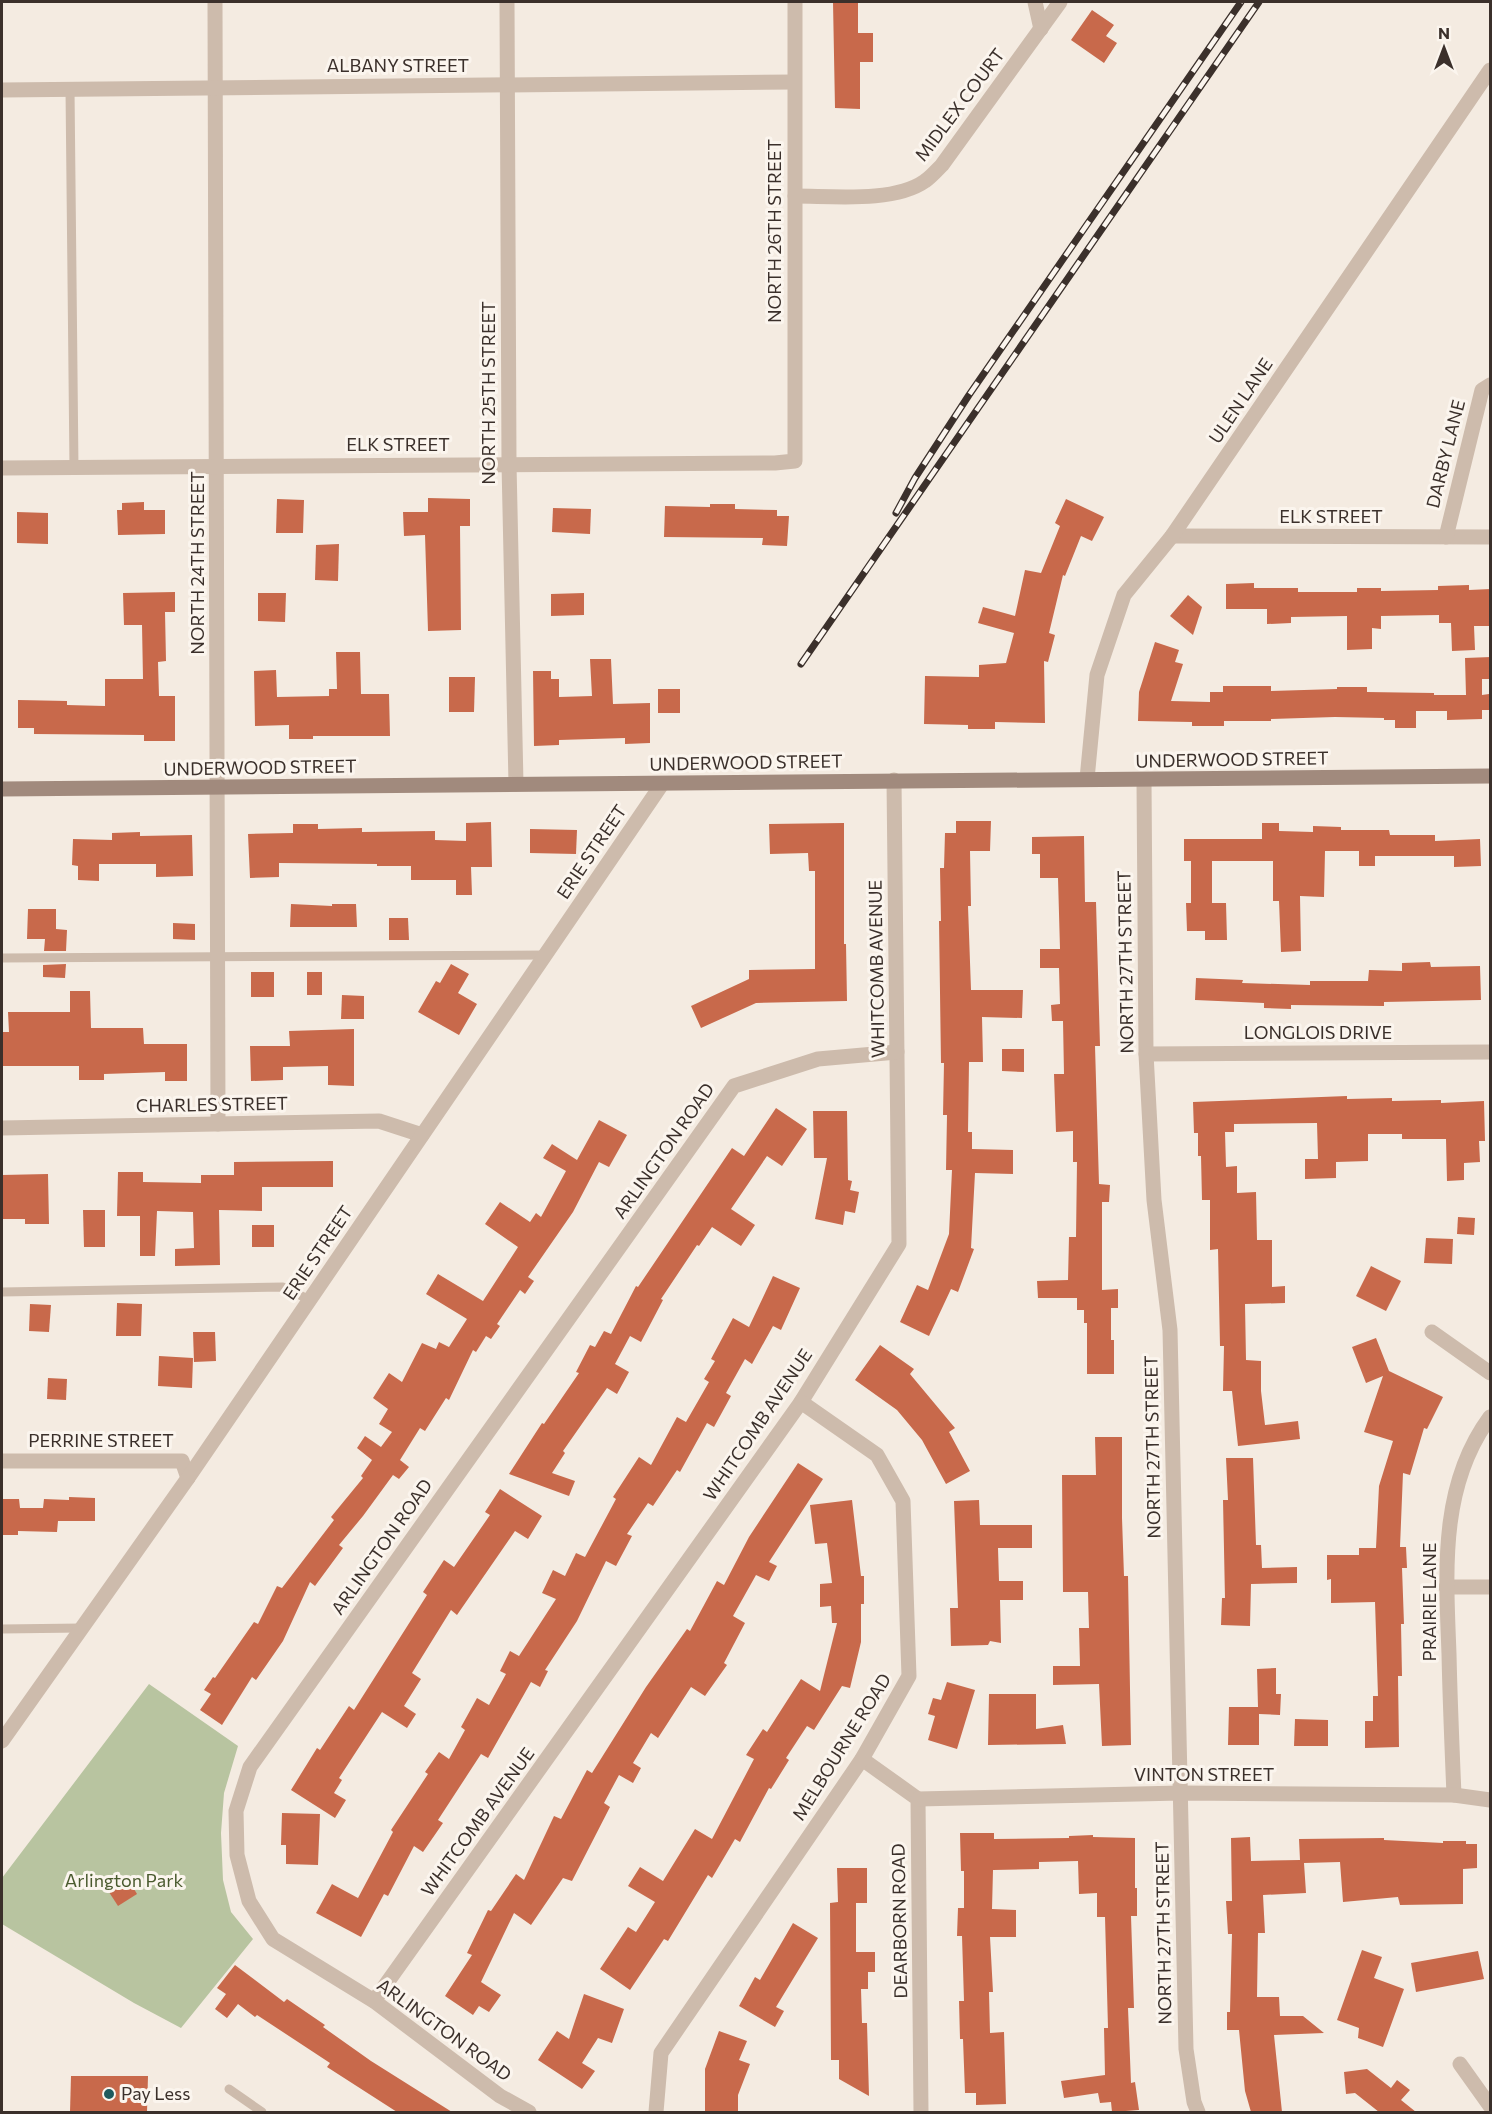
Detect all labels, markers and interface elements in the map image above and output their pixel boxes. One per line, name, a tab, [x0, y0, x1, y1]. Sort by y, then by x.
north arrow	[1414, 18, 1474, 78]
text: N	[1438, 23, 1450, 42]
street label: MIDLEX COURT	[910, 44, 1009, 165]
street label: ALBANY STREET	[327, 54, 469, 76]
street label: NORTH 26TH STREET	[763, 139, 785, 323]
street label: NORTH 25TH STREET	[477, 301, 499, 485]
street label: ULEN LANE	[1204, 354, 1277, 447]
street label: DARBY LANE	[1421, 397, 1469, 510]
street label: ELK STREET	[346, 433, 450, 455]
street label: NORTH 24TH STREET	[186, 471, 208, 655]
street label: ELK STREET	[1279, 505, 1383, 527]
street label: UNDERWOOD STREET	[1135, 746, 1329, 772]
street label: UNDERWOOD STREET	[649, 749, 843, 775]
street label: UNDERWOOD STREET	[163, 754, 357, 780]
street label: ERIE STREET	[552, 800, 631, 903]
street label: NORTH 27TH STREET	[1112, 870, 1138, 1054]
street label: WHITCOMB AVENUE	[863, 880, 889, 1058]
street label: LONGLOIS DRIVE	[1244, 1021, 1392, 1043]
street label: ARLINGTON ROAD	[608, 1078, 718, 1223]
street label: CHARLES STREET	[136, 1092, 288, 1116]
street label: ERIE STREET	[278, 1201, 357, 1304]
street label: WHITCOMB AVENUE	[698, 1344, 816, 1505]
street label: NORTH 27TH STREET	[1139, 1355, 1165, 1539]
street label: PERRINE STREET	[28, 1429, 174, 1451]
street label: ARLINGTON ROAD	[326, 1474, 436, 1619]
street label: PRAIRIE LANE	[1418, 1542, 1440, 1662]
street label: MELBOURNE ROAD	[787, 1669, 895, 1824]
street label: WHITCOMB AVENUE	[416, 1743, 539, 1900]
street label: VINTON STREET	[1134, 1763, 1274, 1785]
street label: NORTH 27TH STREET	[1150, 1841, 1176, 2025]
street label: DEARBORN ROAD	[887, 1843, 911, 1999]
park label: Arlington Park	[65, 1869, 183, 1891]
street label: ARLINGTON ROAD	[373, 1973, 516, 2085]
place label: Pay Less	[121, 2082, 190, 2104]
marker: Pay Less	[102, 2087, 116, 2101]

